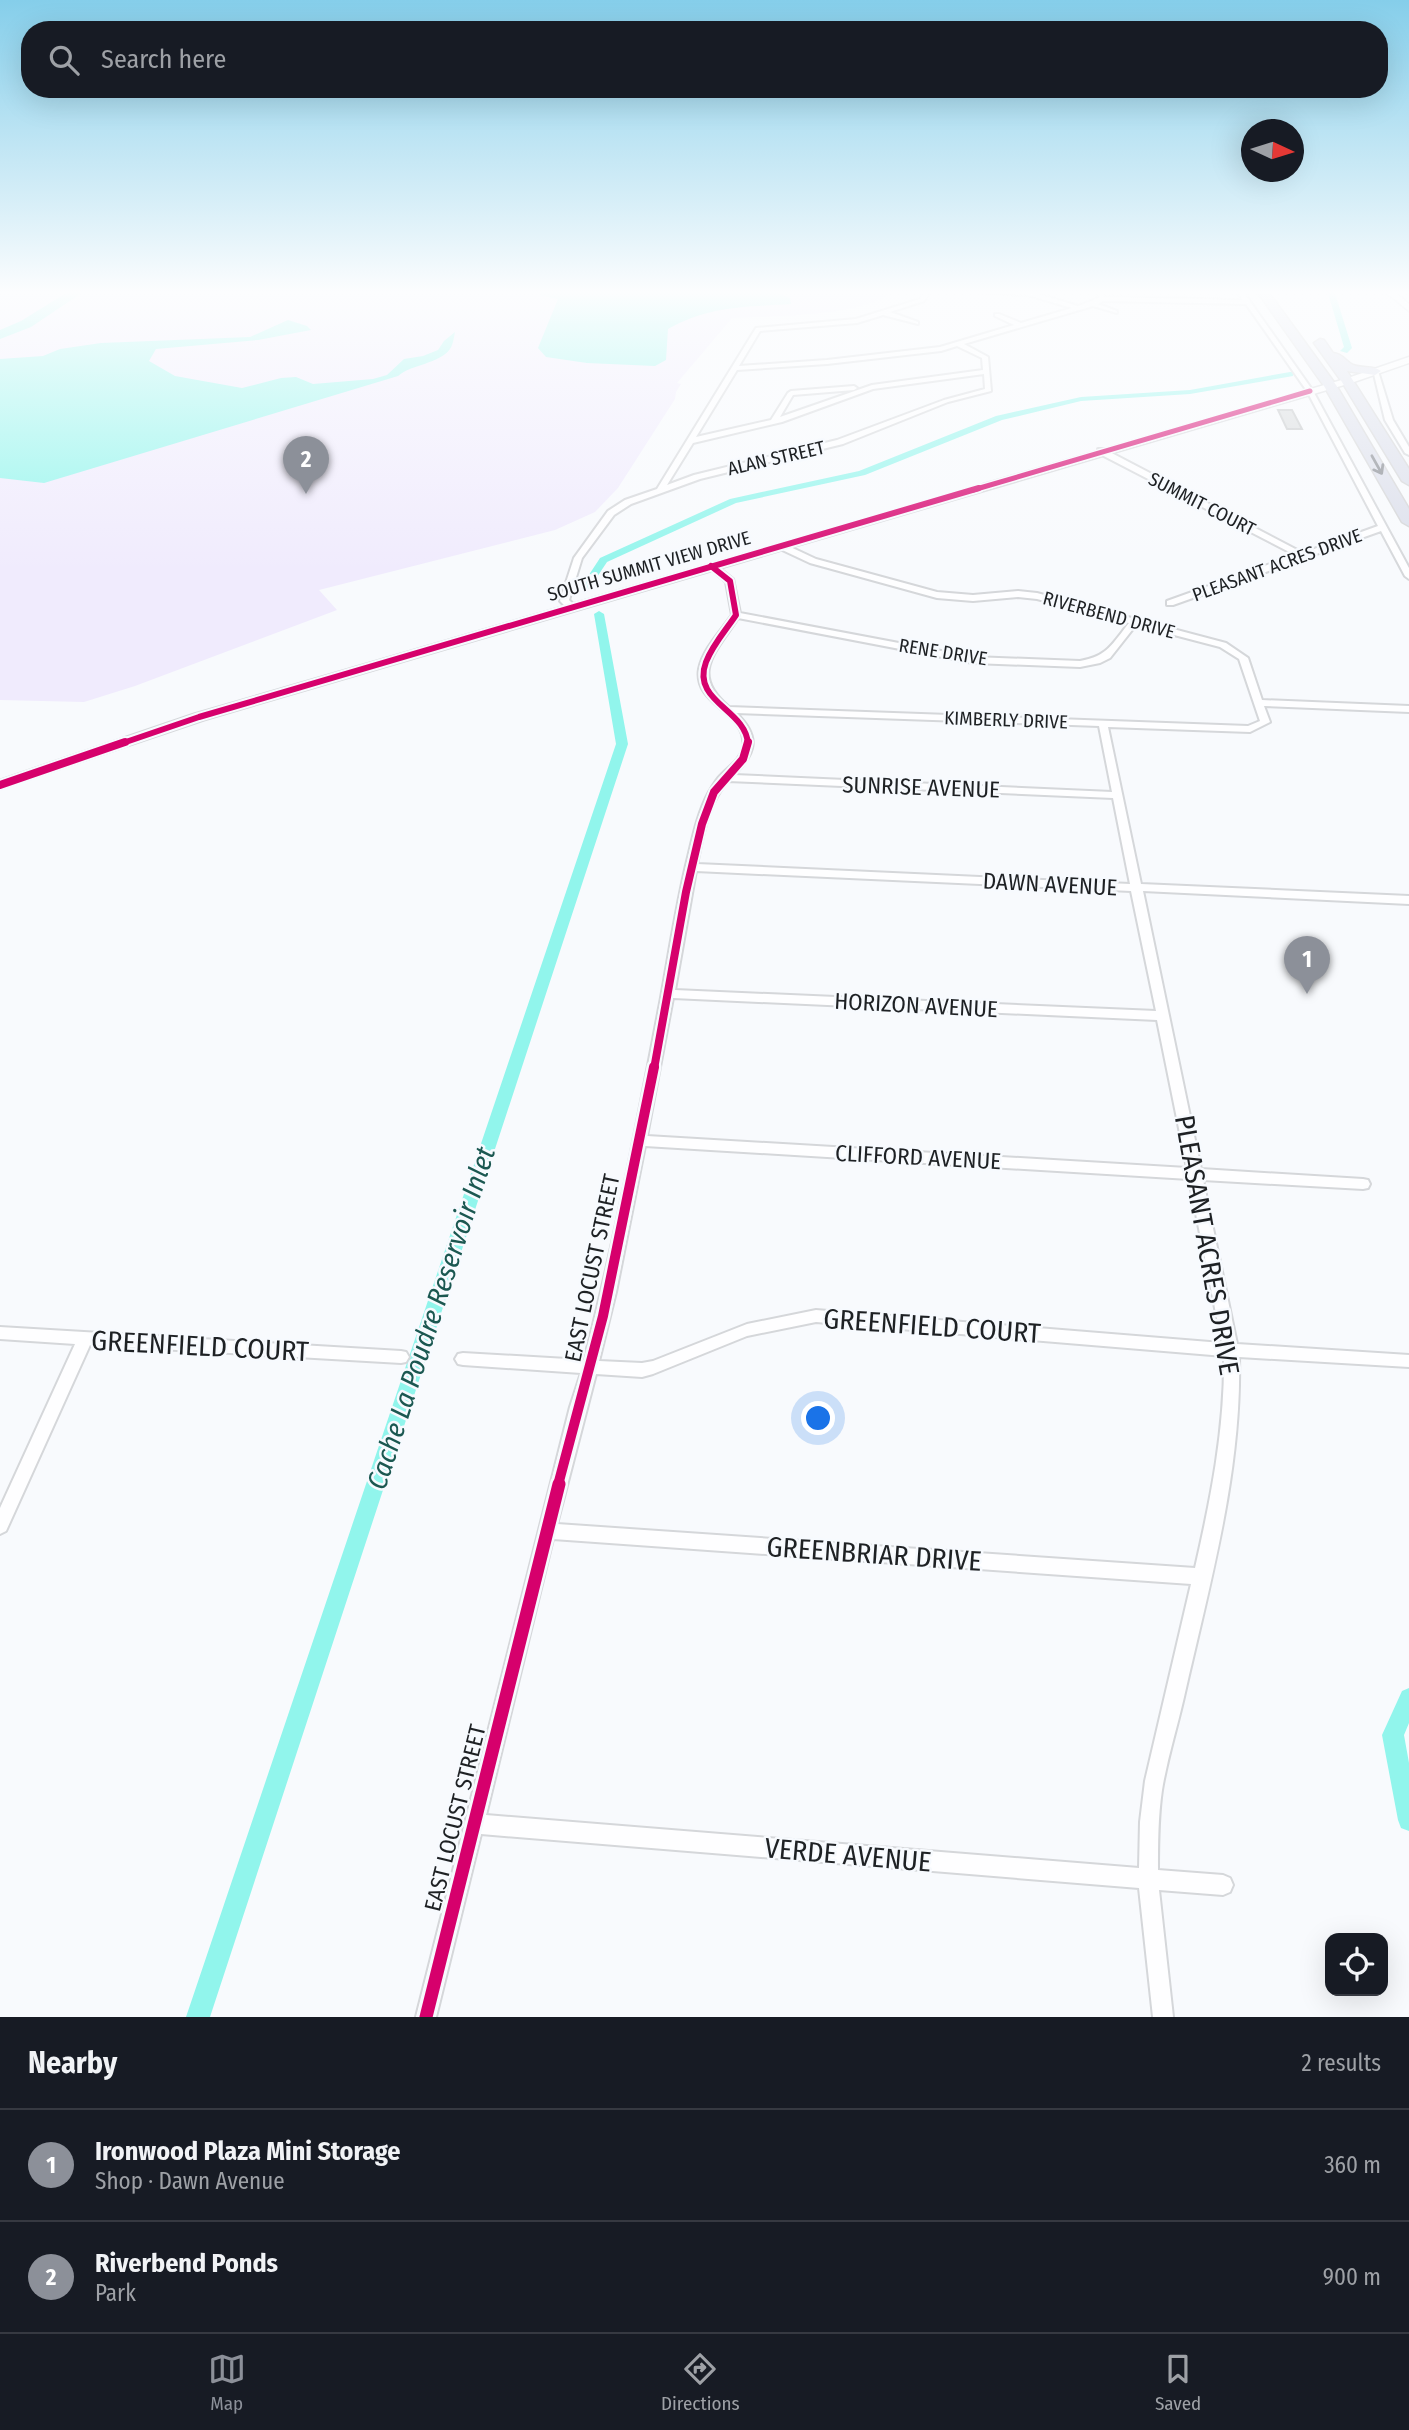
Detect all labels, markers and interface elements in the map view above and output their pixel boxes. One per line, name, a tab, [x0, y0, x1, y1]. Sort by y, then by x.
search box	[21, 21, 1388, 98]
icon: search	[45, 41, 83, 79]
text: Search here	[101, 44, 226, 75]
north arrow	[1241, 119, 1304, 182]
pin: 2	[283, 436, 329, 494]
street label: ALAN STREET	[725, 436, 827, 480]
one-way arrow	[1371, 454, 1384, 475]
street label: SUMMIT COURT	[1145, 467, 1260, 541]
street label: PLEASANT ACRES DRIVE	[1189, 524, 1365, 606]
street label: SOUTH SUMMIT VIEW DRIVE	[545, 526, 753, 606]
street label: RIVERBEND DRIVE	[1041, 586, 1178, 644]
street label: RENE DRIVE	[897, 634, 989, 670]
street label: KIMBERLY DRIVE	[944, 706, 1068, 734]
street label: SUNRISE AVENUE	[842, 770, 1000, 804]
street label: DAWN AVENUE	[982, 867, 1118, 901]
pin: 1	[1284, 936, 1330, 994]
street label: HORIZON AVENUE	[834, 987, 998, 1023]
street label: PLEASANT ACRES DRIVE	[1168, 1112, 1246, 1378]
street label: CLIFFORD AVENUE	[834, 1139, 1002, 1175]
water label: Cache La Poudre Reservoir Inlet	[360, 1142, 502, 1493]
street label: EAST LOCUST STREET	[558, 1171, 626, 1365]
street label: GREENFIELD COURT	[822, 1302, 1042, 1350]
street label: GREENFIELD COURT	[90, 1324, 310, 1368]
your location	[801, 1401, 835, 1435]
street label: GREENBRIAR DRIVE	[765, 1530, 983, 1578]
street label: EAST LOCUST STREET	[418, 1721, 492, 1914]
street label: VERDE AVENUE	[763, 1831, 933, 1879]
map controls	[1325, 1933, 1388, 1996]
button: locate	[1325, 1933, 1388, 1996]
text: Nearby	[28, 2045, 117, 2081]
text: 2 results	[1301, 2049, 1381, 2077]
text: Ironwood Plaza Mini Storage	[95, 2136, 400, 2167]
text: 1	[46, 2151, 56, 2179]
text: 360 m	[1324, 2151, 1381, 2179]
text: Shop · Dawn Avenue	[95, 2167, 285, 2195]
text: Riverbend Ponds	[95, 2248, 278, 2279]
text: 2	[46, 2263, 56, 2291]
text: 900 m	[1323, 2263, 1381, 2291]
text: Park	[95, 2279, 136, 2307]
tab: Map	[208, 2350, 246, 2415]
tab: Directions	[661, 2350, 740, 2415]
tab: Saved	[1155, 2350, 1201, 2415]

